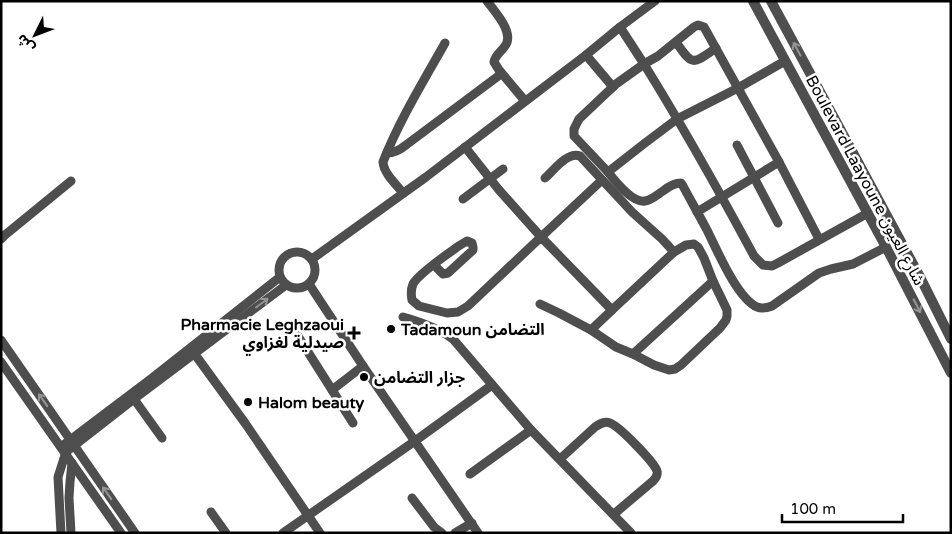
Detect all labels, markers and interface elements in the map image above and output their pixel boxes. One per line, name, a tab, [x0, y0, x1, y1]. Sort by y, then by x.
north arrow	[10, 10, 60, 60]
text: ش	[13, 31, 38, 56]
one-way arrow	[792, 42, 802, 57]
street label: Boulevard Laayoune شارع العيون	[799, 72, 929, 290]
one-way arrow	[255, 297, 268, 308]
one-way arrow	[913, 298, 922, 313]
place label: Pharmacie Leghzaoui صيدلية لغزاوي	[181, 315, 344, 356]
place label: Tadamoun التضامن	[400, 320, 545, 340]
marker: Tadamoun التضامن	[385, 323, 397, 335]
marker: Pharmacie Leghzaoui صيدلية لغزاوي	[348, 327, 360, 339]
place label: جزار التضامن	[374, 368, 465, 388]
marker: جزار التضامن	[358, 371, 370, 383]
one-way arrow	[38, 393, 48, 407]
place label: Halom beauty	[258, 393, 364, 413]
marker: Halom beauty	[242, 396, 254, 408]
one-way arrow	[102, 486, 112, 500]
scale bar	[782, 492, 903, 524]
text: 100 m	[790, 500, 836, 518]

